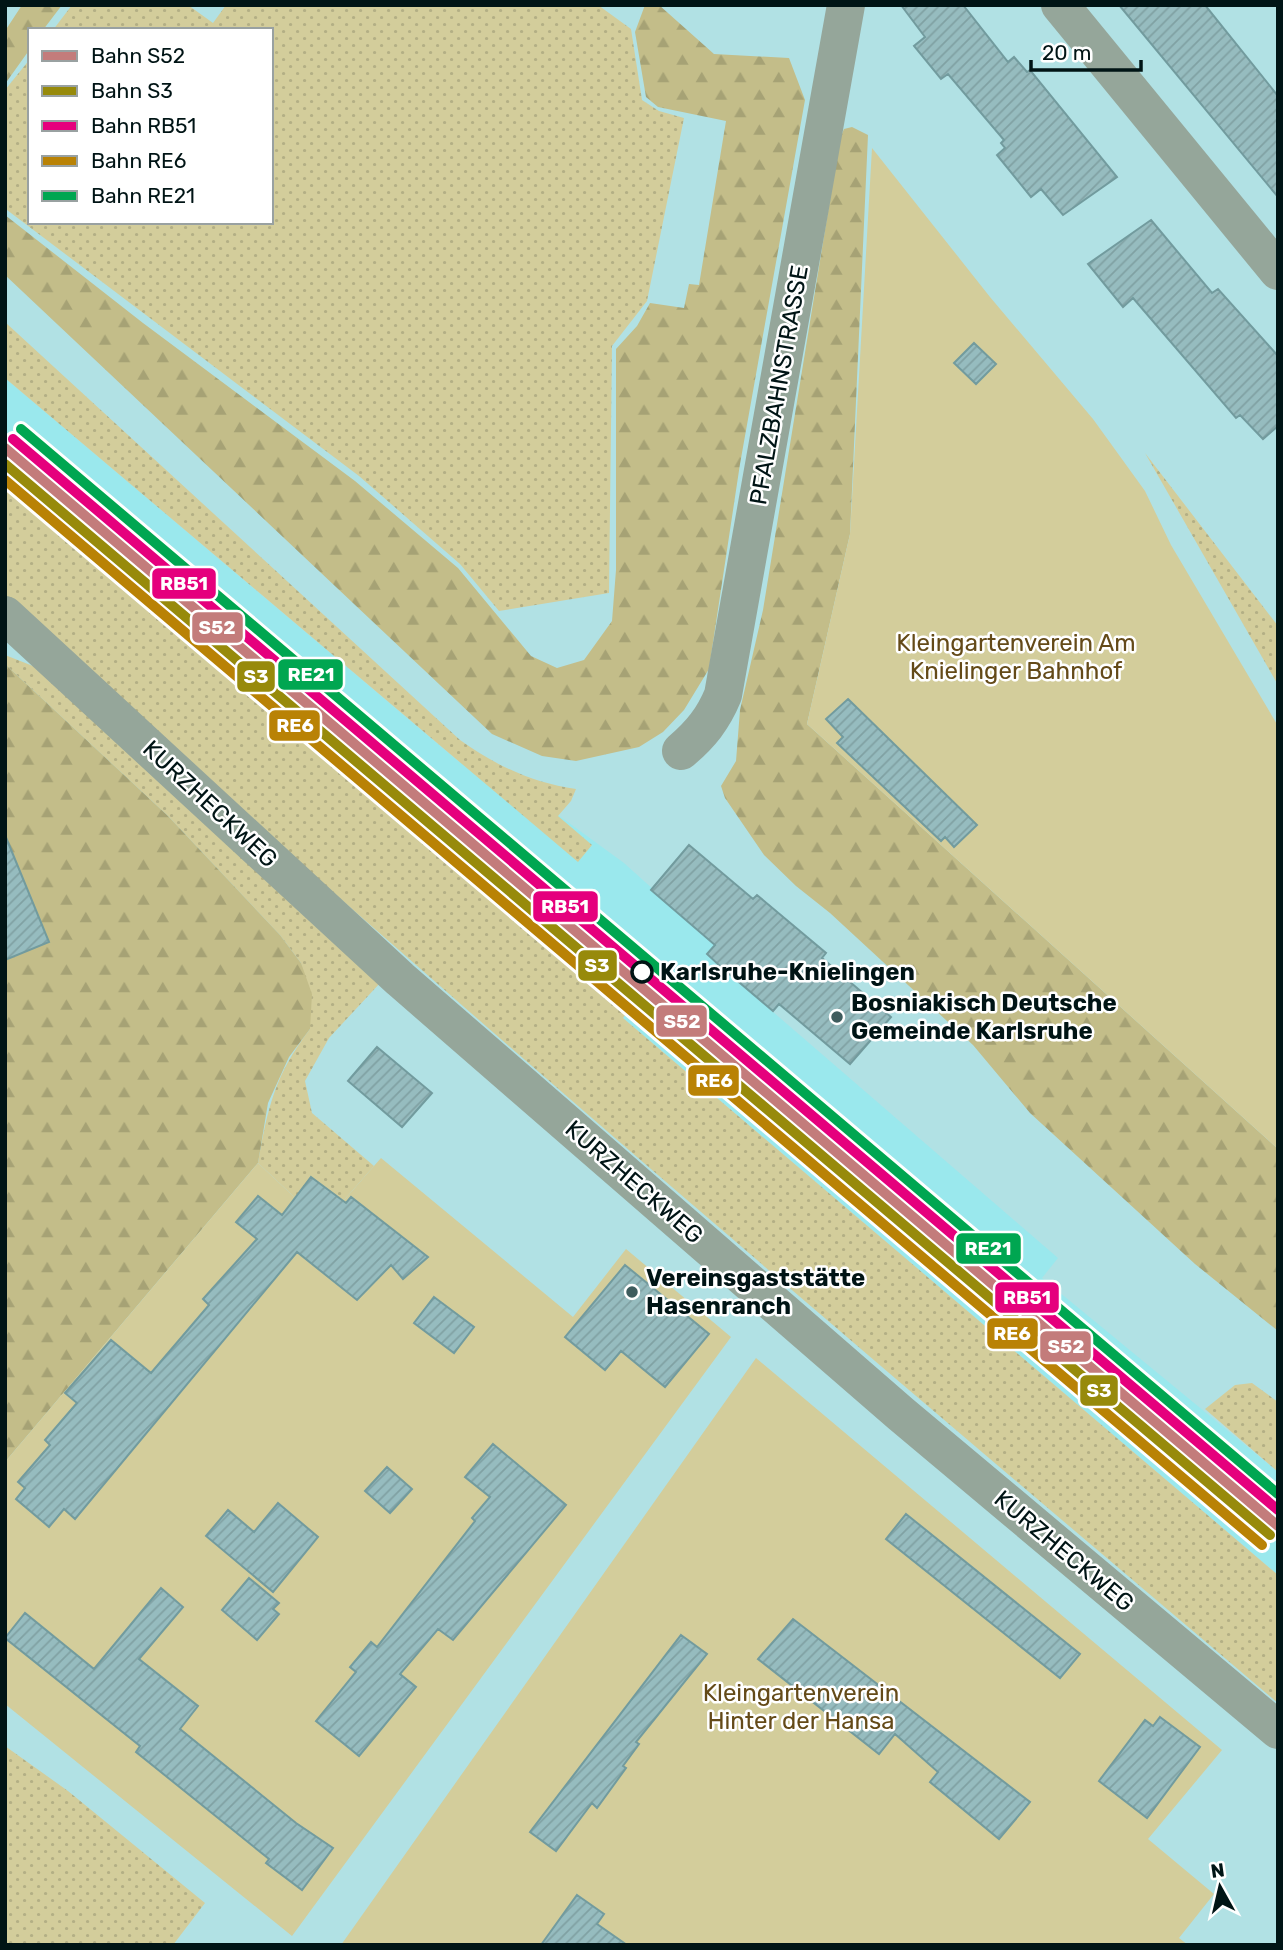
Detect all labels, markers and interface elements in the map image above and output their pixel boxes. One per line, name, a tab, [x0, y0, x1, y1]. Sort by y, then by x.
legend	[28, 28, 273, 224]
scale bar	[1031, 28, 1141, 72]
text: 20 m	[1042, 40, 1091, 65]
text: Bahn S52	[91, 43, 185, 68]
text: Bahn S3	[91, 78, 173, 103]
text: Bahn RB51	[91, 113, 196, 138]
text: Bahn RE6	[91, 148, 186, 173]
text: Bahn RE21	[91, 183, 195, 208]
street label: PFALZBAHNSTRASSE	[744, 263, 814, 507]
line badge: RB51	[151, 567, 217, 600]
text: RB51	[160, 572, 208, 595]
line badge: S52	[191, 611, 244, 644]
text: S52	[198, 616, 236, 639]
park label: Kleingartenverein Am Knielinger Bahnhof	[896, 629, 1136, 685]
line badge: RE21	[277, 658, 344, 691]
line badge: S3	[236, 660, 276, 693]
text: RE21	[287, 663, 335, 686]
text: S3	[243, 665, 269, 688]
line badge: RE6	[268, 709, 321, 742]
text: RE6	[276, 714, 314, 737]
street label: KURZHECKWEG	[137, 735, 283, 873]
line badge: RB51	[532, 890, 599, 923]
text: RB51	[541, 895, 589, 918]
line badge: S3	[577, 949, 618, 982]
text: S3	[584, 954, 610, 977]
place label: Karlsruhe-Knielingen	[660, 958, 915, 986]
marker: Karlsruhe-Knielingen	[631, 961, 653, 983]
place label: Bosniakisch Deutsche Gemeinde Karlsruhe	[851, 989, 1117, 1045]
line badge: S52	[655, 1004, 708, 1038]
marker: Bosniakisch Deutsche Gemeinde Karlsruhe	[829, 1009, 845, 1025]
text: S52	[663, 1010, 701, 1033]
line badge: RE6	[687, 1064, 740, 1097]
text: RE6	[695, 1069, 733, 1092]
street label: KURZHECKWEG	[559, 1115, 709, 1249]
line badge: RE21	[955, 1232, 1022, 1265]
text: RE21	[964, 1237, 1012, 1260]
place label: Vereinsgaststätte Hasenranch	[646, 1264, 865, 1320]
line badge: RB51	[994, 1281, 1060, 1314]
marker: Vereinsgaststätte Hasenranch	[624, 1284, 640, 1300]
text: RB51	[1003, 1286, 1051, 1309]
line badge: RE6	[986, 1317, 1039, 1350]
text: RE6	[993, 1322, 1031, 1345]
line badge: S52	[1039, 1330, 1092, 1363]
text: S52	[1047, 1335, 1085, 1358]
line badge: S3	[1079, 1374, 1119, 1407]
text: S3	[1086, 1379, 1112, 1402]
street label: KURZHECKWEG	[989, 1485, 1139, 1617]
park label: Kleingartenverein Hinter der Hansa	[703, 1679, 899, 1735]
north arrow	[1185, 1852, 1255, 1922]
text: N	[1209, 1858, 1226, 1883]

